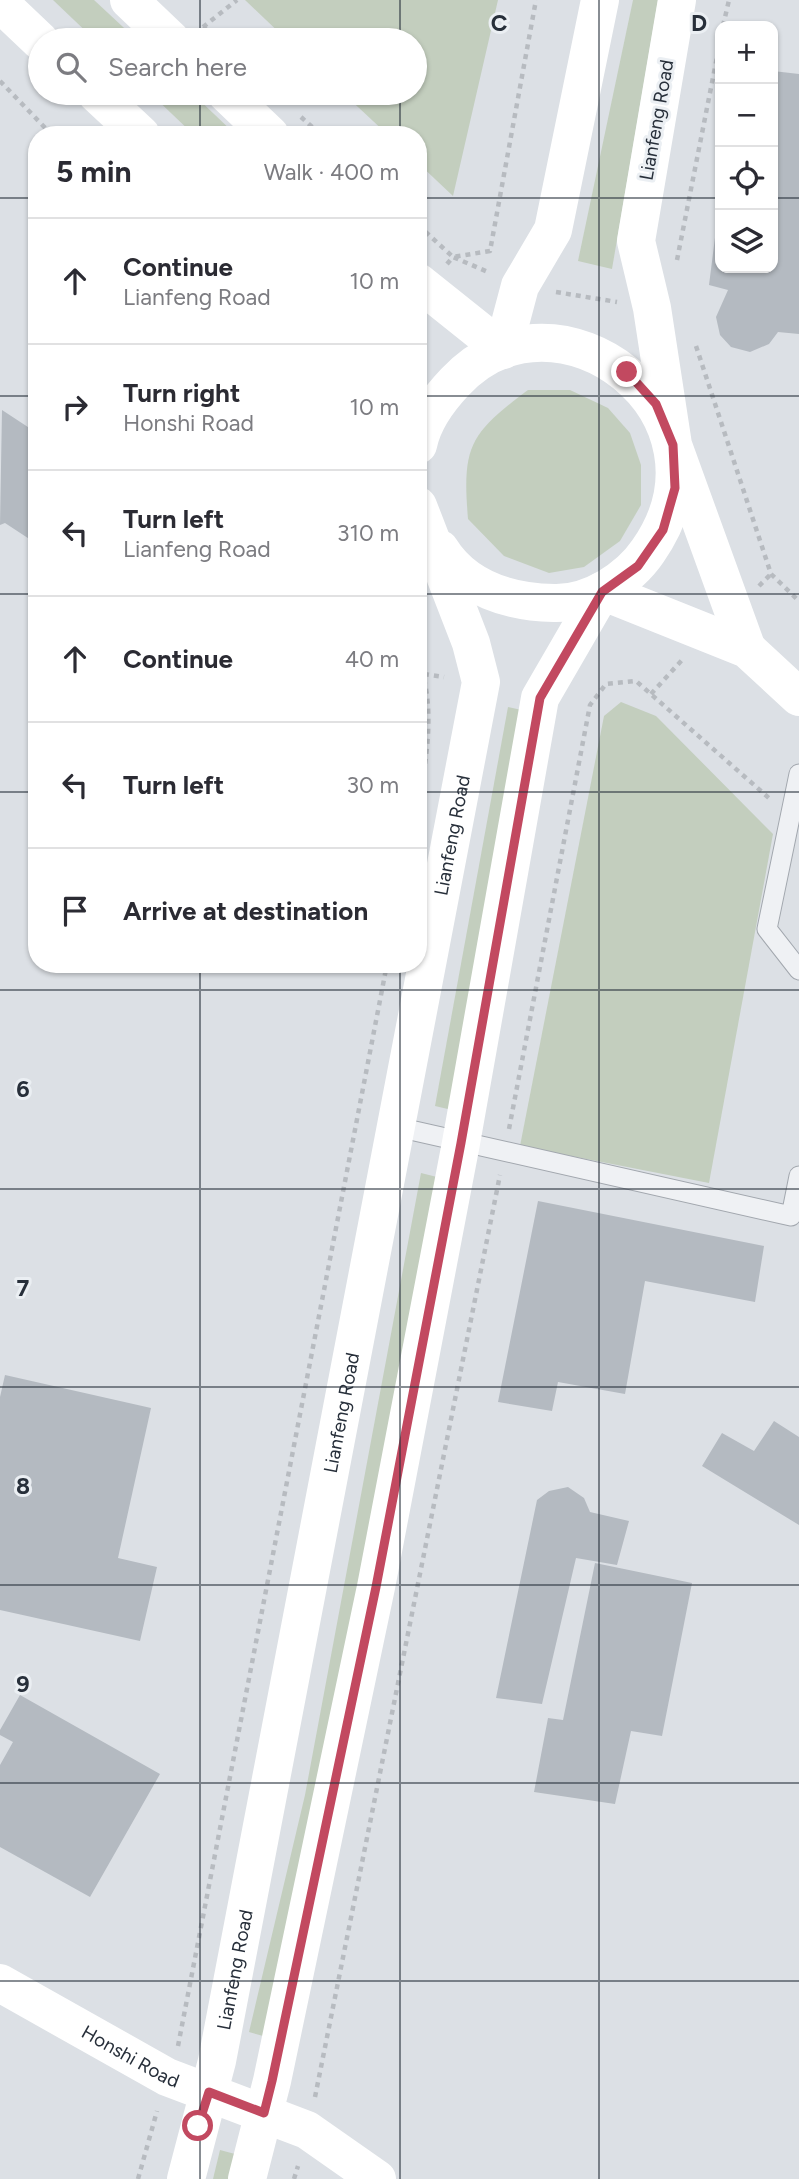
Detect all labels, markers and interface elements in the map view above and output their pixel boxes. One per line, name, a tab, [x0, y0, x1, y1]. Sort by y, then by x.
text: C	[491, 9, 508, 37]
text: D	[691, 9, 707, 37]
map controls	[715, 21, 778, 273]
button: +	[715, 21, 778, 84]
search box	[28, 28, 427, 105]
icon: search	[52, 48, 90, 86]
text: Search here	[108, 51, 247, 83]
street label: Lianfeng Road	[635, 58, 678, 182]
button: −	[715, 84, 778, 147]
button: locate	[715, 147, 778, 210]
text: 5 min	[56, 153, 132, 190]
text: Walk · 400 m	[264, 158, 399, 186]
button: layers	[715, 210, 778, 273]
text: Continue	[123, 251, 233, 283]
icon: ahead	[56, 262, 94, 300]
text: 10 m	[350, 267, 399, 295]
text: Lianfeng Road	[123, 283, 271, 311]
route end	[611, 356, 642, 387]
text: Turn right	[123, 377, 240, 409]
icon: right	[56, 388, 94, 426]
text: 10 m	[350, 393, 399, 421]
text: Honshi Road	[123, 409, 254, 437]
text: Turn left	[123, 503, 224, 535]
icon: left	[56, 514, 94, 552]
text: 310 m	[337, 519, 399, 547]
text: Lianfeng Road	[123, 535, 271, 563]
icon: ahead	[56, 640, 94, 678]
text: Continue	[123, 643, 233, 675]
text: 40 m	[345, 645, 399, 673]
icon: left	[56, 766, 94, 804]
text: Turn left	[123, 769, 224, 801]
text: 30 m	[346, 771, 399, 799]
street label: Lianfeng Road	[429, 773, 475, 898]
icon: arrive	[56, 892, 94, 930]
text: Arrive at destination	[123, 895, 368, 927]
text: 6	[16, 1075, 30, 1103]
text: 7	[17, 1274, 30, 1302]
street label: Lianfeng Road	[319, 1351, 364, 1475]
text: 8	[16, 1472, 30, 1500]
text: 9	[16, 1670, 30, 1698]
street label: Lianfeng Road	[212, 1908, 258, 2032]
street label: Honshi Road	[78, 2020, 183, 2093]
route start	[182, 2110, 213, 2141]

